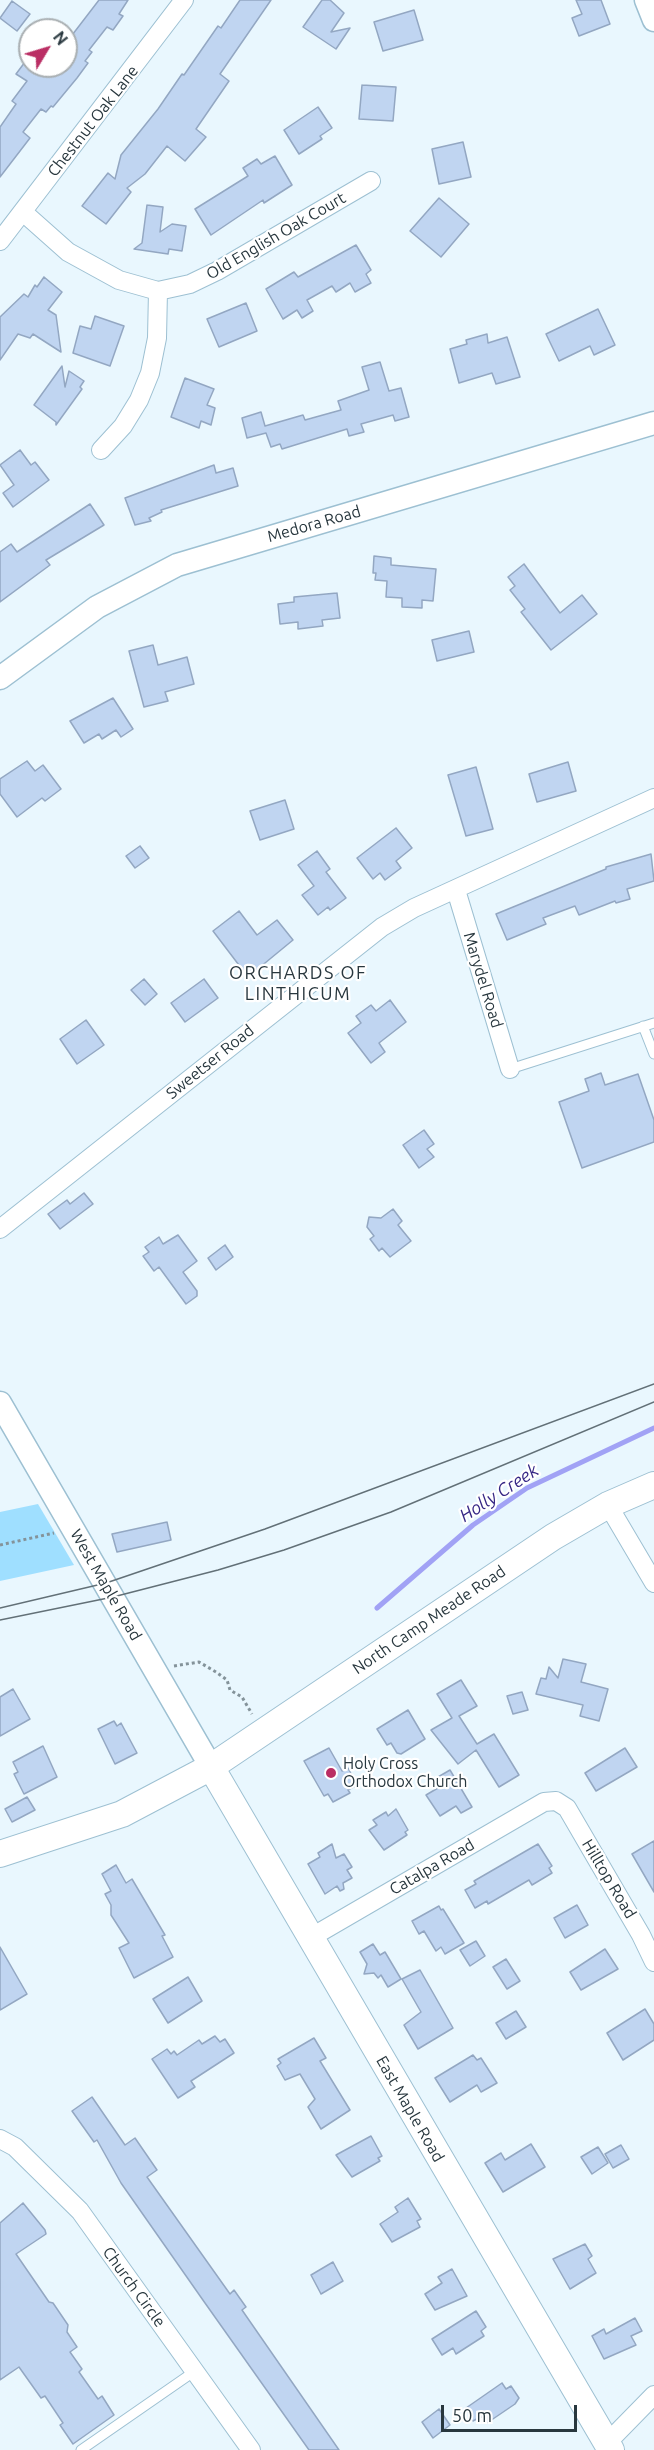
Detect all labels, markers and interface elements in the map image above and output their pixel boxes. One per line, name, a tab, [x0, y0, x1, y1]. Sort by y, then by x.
north arrow	[18, 18, 78, 78]
text: N	[50, 28, 71, 48]
street label: Chestnut Oak Lane	[44, 62, 142, 180]
street label: Old English Oak Court	[203, 188, 349, 284]
street label: Medora Road	[265, 502, 363, 546]
street label: Marydel Road	[459, 930, 507, 1030]
district label: ORCHARDS OF LINTHICUM	[229, 962, 367, 1004]
street label: Sweetser Road	[162, 1021, 258, 1103]
water label: Holly Creek	[455, 1459, 543, 1527]
street label: West Maple Road	[66, 1526, 146, 1644]
street label: North Camp Meade Road	[349, 1562, 509, 1678]
place label: Holy Cross Orthodox Church	[343, 1754, 467, 1792]
marker: Holy Cross Orthodox Church	[324, 1766, 338, 1780]
street label: Catalpa Road	[386, 1835, 478, 1899]
street label: Hilltop Road	[578, 1836, 640, 1922]
street label: East Maple Road	[372, 2053, 448, 2165]
street label: Church Circle	[98, 2243, 170, 2331]
scale bar	[444, 2393, 580, 2431]
text: 50 m	[452, 2405, 492, 2425]

